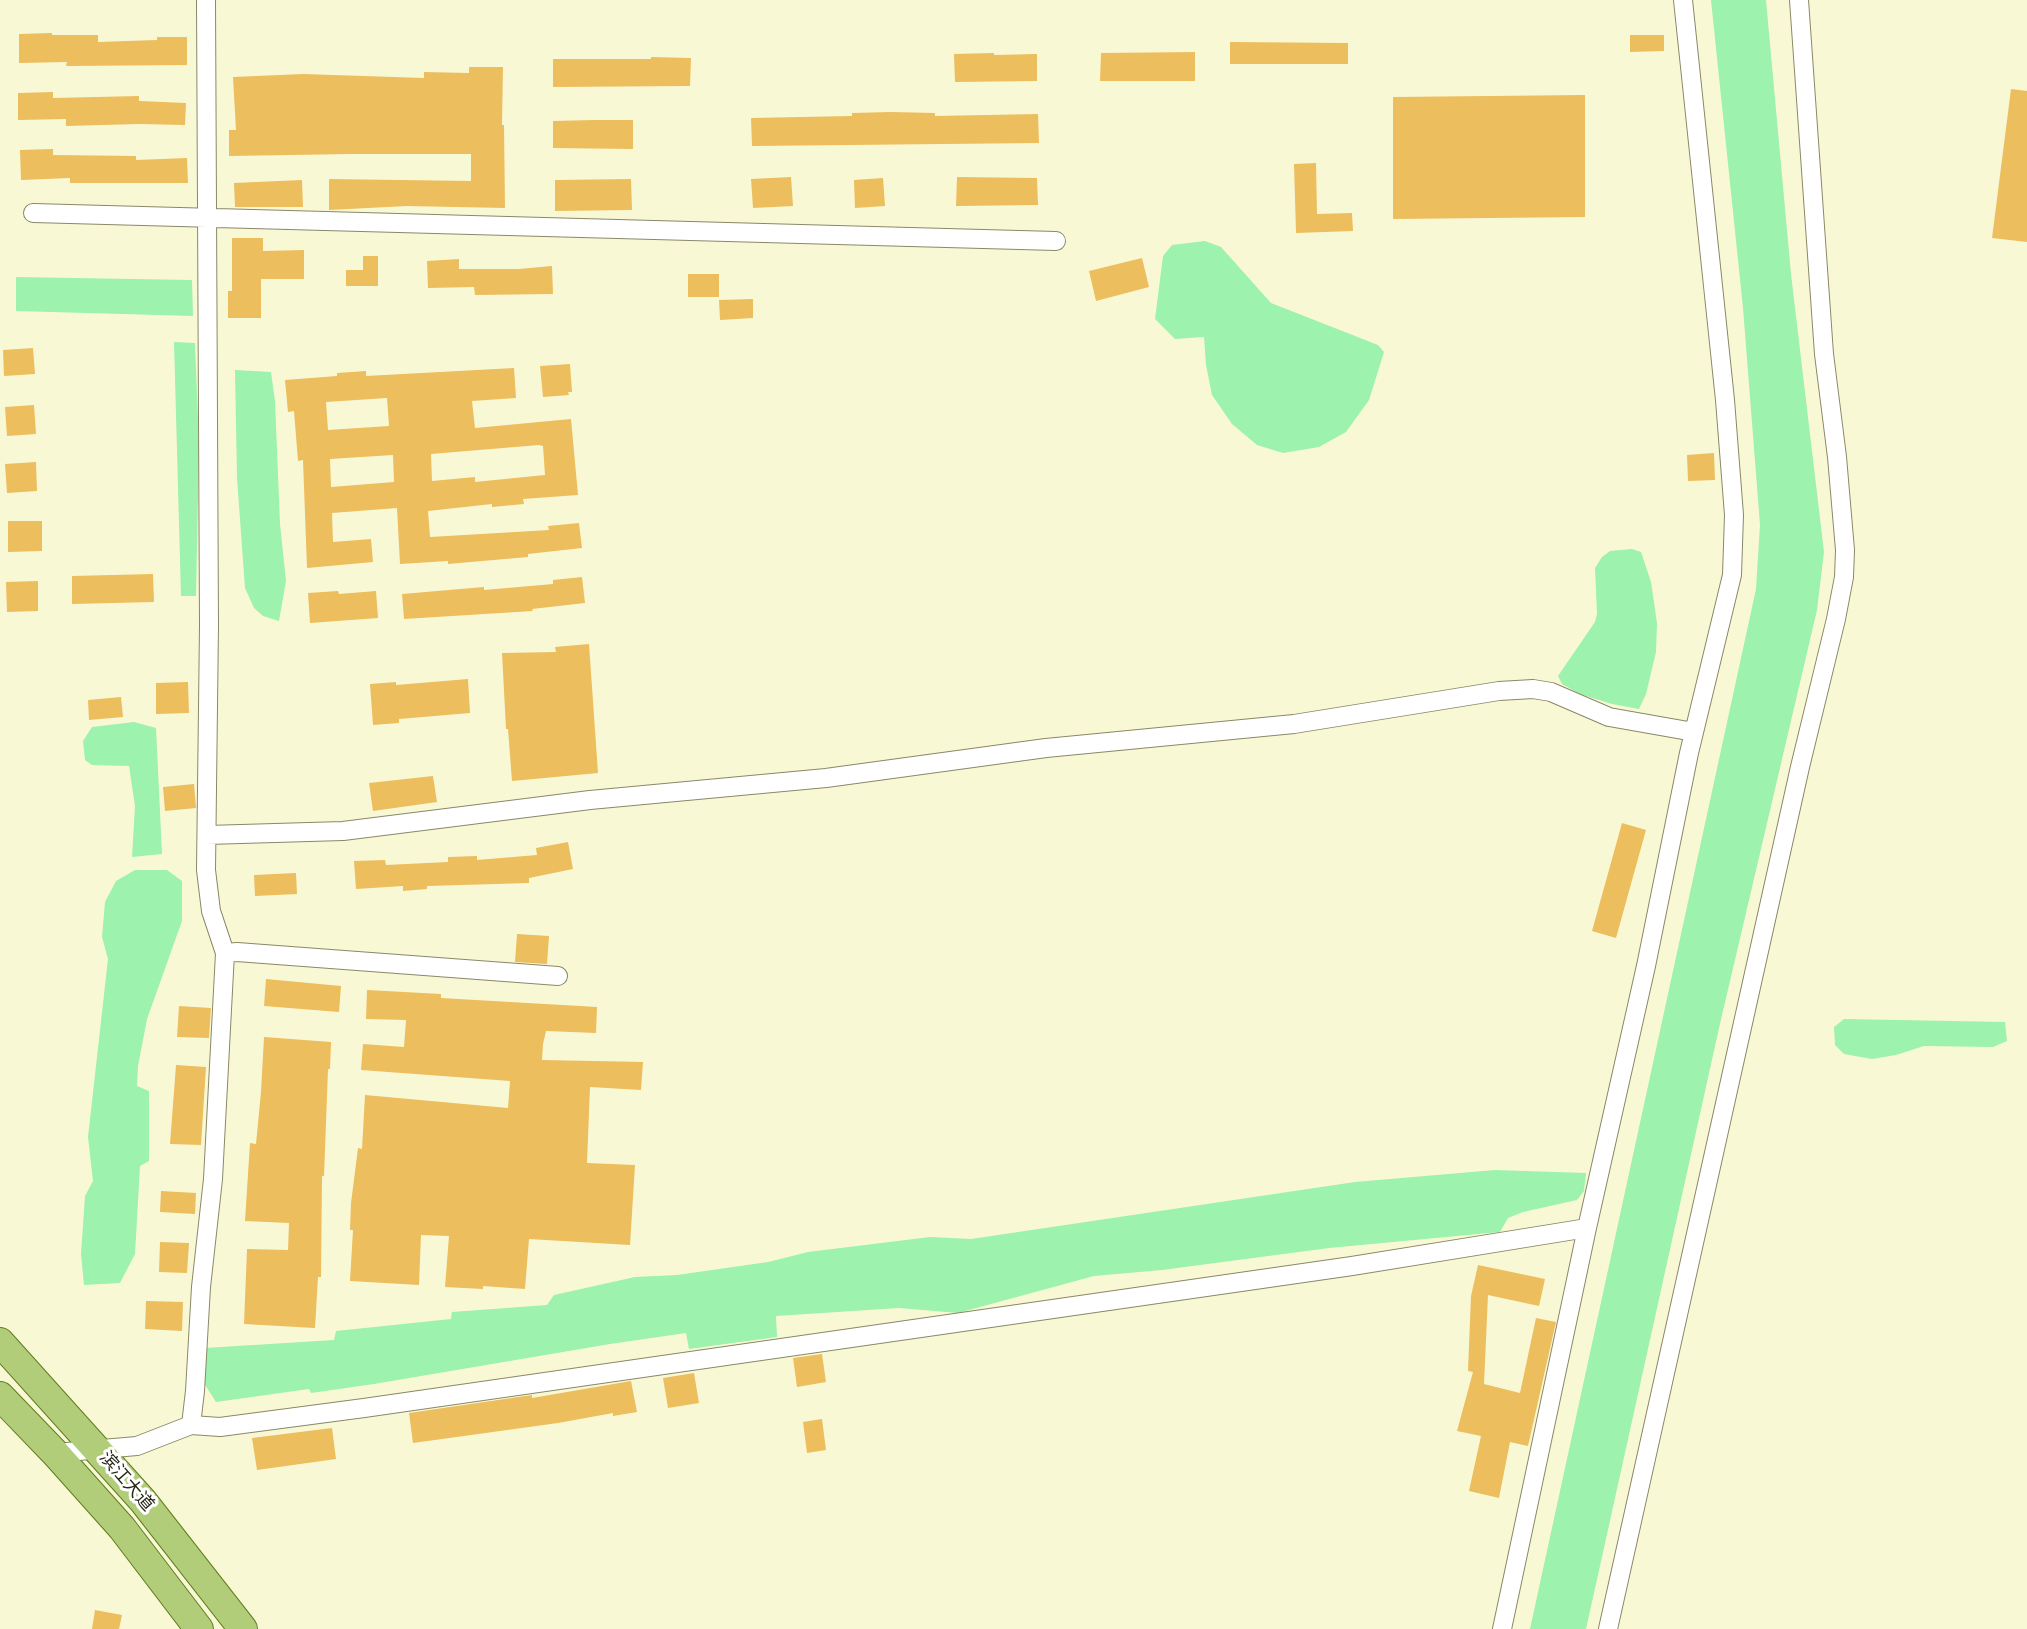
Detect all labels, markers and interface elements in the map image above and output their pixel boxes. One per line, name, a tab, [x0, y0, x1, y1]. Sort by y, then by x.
street label: 滨江大道	[94, 1448, 158, 1516]

